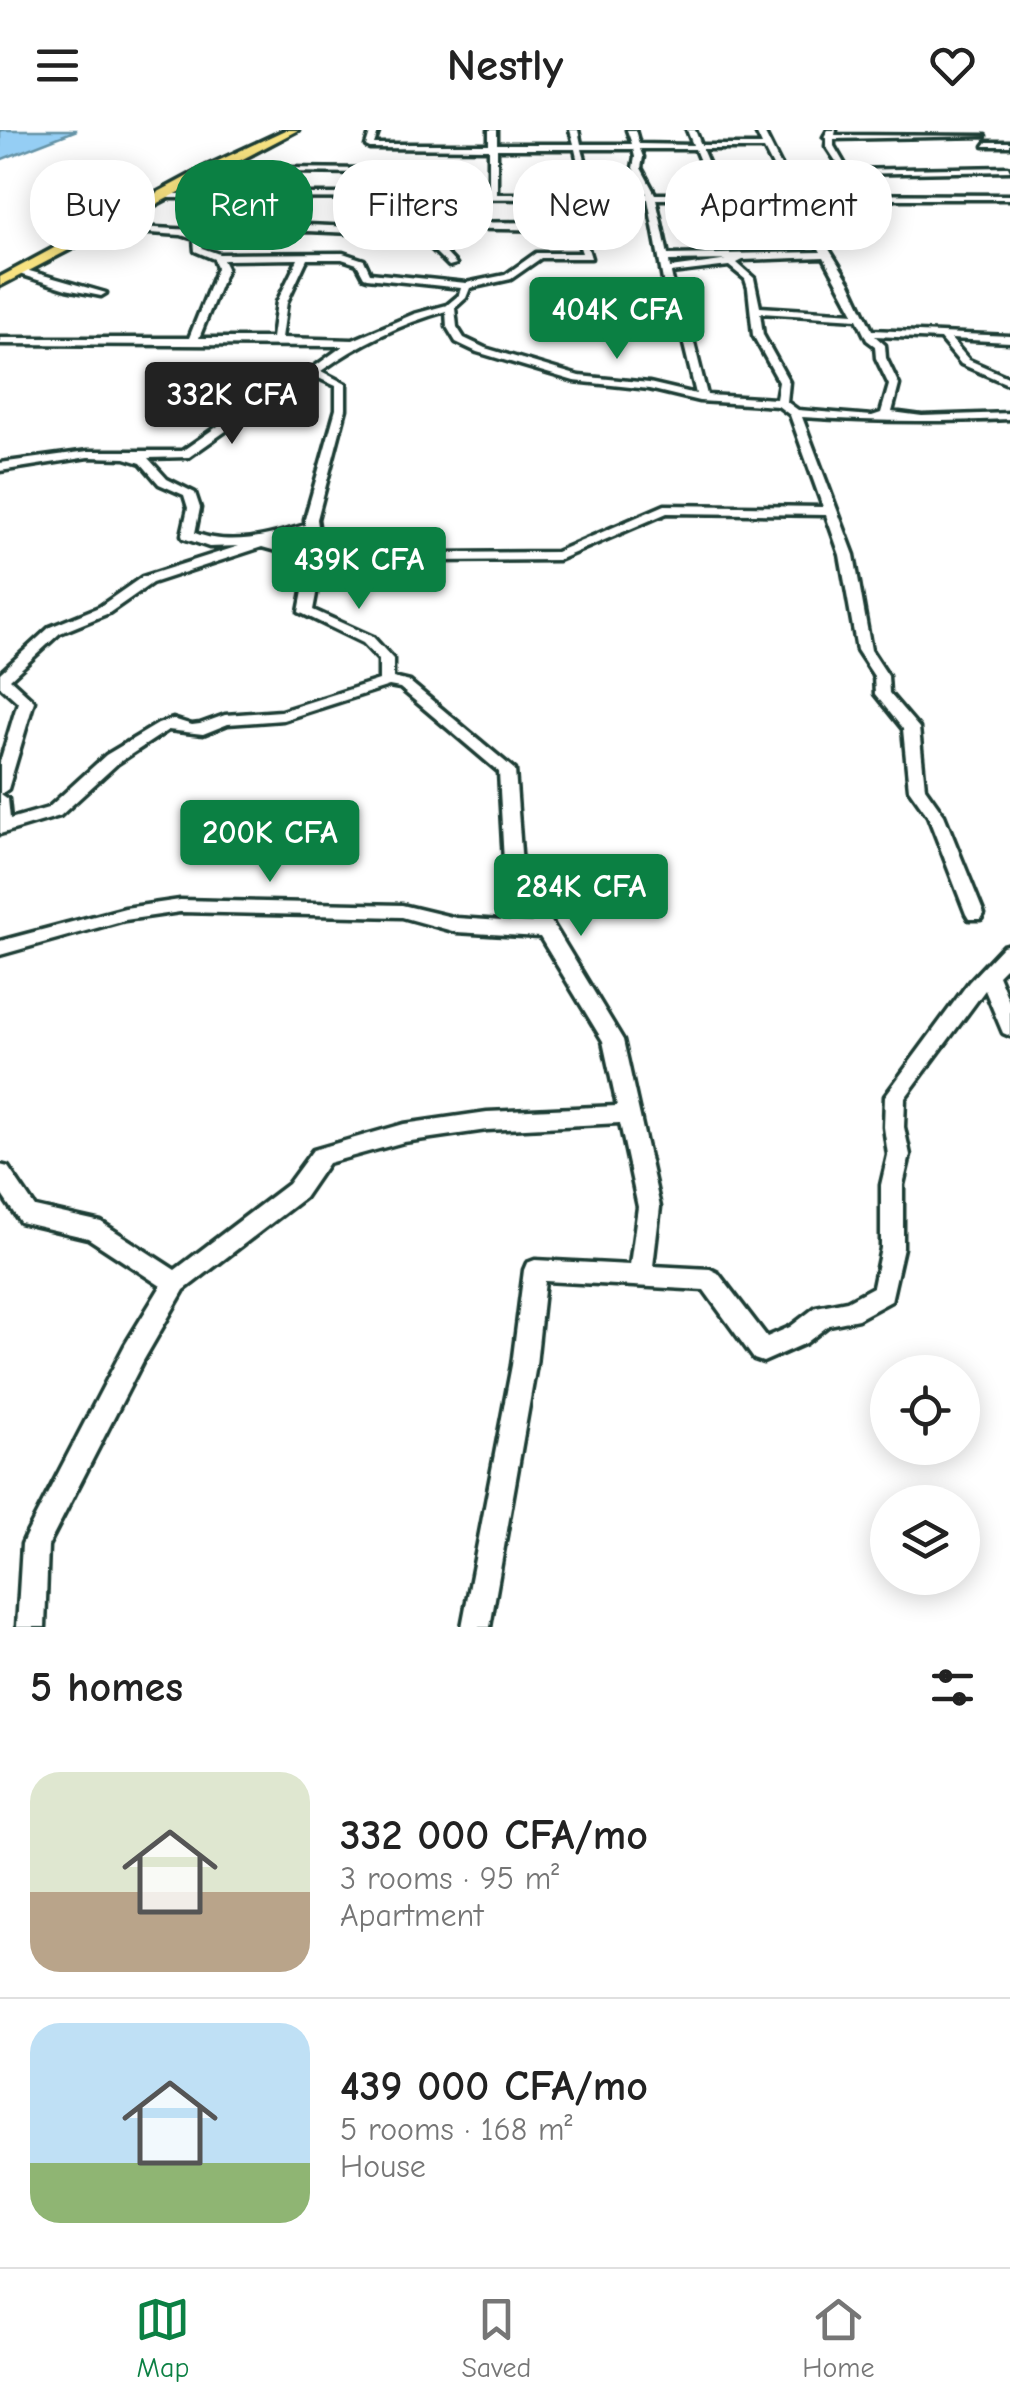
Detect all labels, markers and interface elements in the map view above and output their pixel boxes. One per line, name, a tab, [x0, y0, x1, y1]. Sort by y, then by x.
icon: menu	[30, 38, 85, 93]
icon: heart	[925, 38, 980, 93]
text: Nestly	[447, 39, 563, 91]
chip: Buy	[30, 160, 155, 250]
chip: Rent	[175, 160, 313, 250]
chip: Filters	[333, 160, 493, 250]
chip: New	[513, 160, 645, 250]
chip: Apartment	[665, 160, 892, 250]
pin: 404K CFA	[514, 277, 720, 362]
text: 404K CFA	[551, 291, 683, 328]
pin: 332K CFA	[129, 362, 335, 447]
text: 332K CFA	[167, 376, 297, 413]
pin: 439K CFA	[256, 527, 462, 612]
text: 439K CFA	[294, 541, 424, 578]
pin: 200K CFA	[167, 800, 373, 885]
text: 200K CFA	[202, 814, 338, 851]
pin: 284K CFA	[478, 854, 684, 939]
text: 284K CFA	[516, 868, 646, 905]
map controls	[870, 1355, 980, 1595]
button: locate	[870, 1355, 980, 1465]
button: layers	[870, 1485, 980, 1595]
icon: filters	[925, 1660, 980, 1715]
text: 5 homes	[30, 1663, 183, 1712]
text: 332 000 CFA/mo	[340, 1811, 648, 1860]
icon: home	[110, 1812, 230, 1932]
text: 3 rooms · 95 m²	[340, 1860, 559, 1897]
text: Apartment	[340, 1897, 483, 1934]
text: 439 000 CFA/mo	[340, 2062, 648, 2111]
icon: home	[110, 2063, 230, 2183]
text: 5 rooms · 168 m²	[340, 2111, 572, 2148]
text: House	[340, 2148, 426, 2185]
tab: Map	[135, 2292, 190, 2384]
tab: Saved	[461, 2292, 531, 2384]
tab: Home	[802, 2292, 875, 2384]

